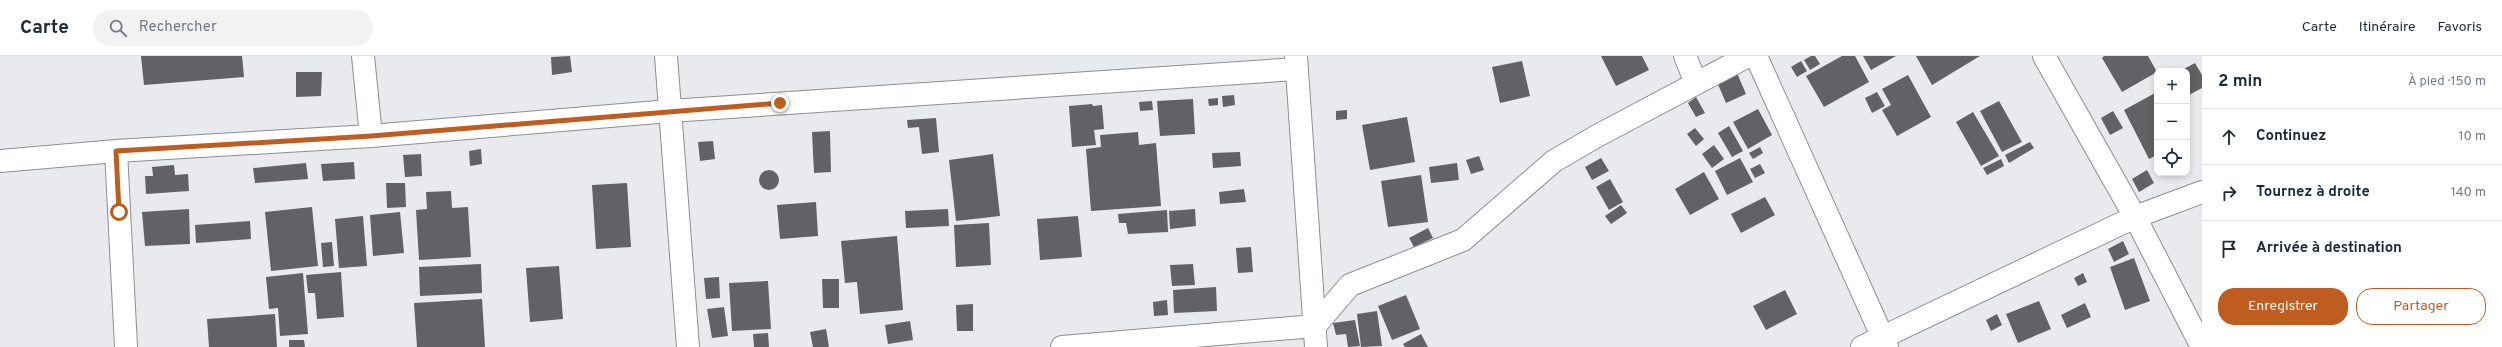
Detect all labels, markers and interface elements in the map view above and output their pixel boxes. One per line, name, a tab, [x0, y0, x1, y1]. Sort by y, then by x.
search box	[93, 10, 373, 46]
text: Carte	[20, 16, 69, 40]
icon: search	[107, 17, 129, 39]
text: Rechercher	[139, 18, 217, 37]
text: Carte	[2302, 19, 2337, 36]
text: Itinéraire	[2359, 19, 2416, 36]
text: Favoris	[2438, 19, 2482, 36]
map controls	[2154, 68, 2190, 176]
button: +	[2154, 68, 2190, 104]
text: 2 min	[2218, 71, 2262, 93]
text: À pied · 150 m	[2408, 74, 2486, 90]
route end	[771, 94, 789, 112]
button: −	[2154, 104, 2190, 140]
icon: ahead	[2218, 126, 2240, 148]
text: Continuez	[2256, 127, 2326, 146]
text: 10 m	[2459, 129, 2486, 145]
button: locate	[2154, 140, 2190, 176]
icon: right	[2218, 182, 2240, 204]
text: Tournez à droite	[2256, 183, 2370, 202]
text: 140 m	[2451, 185, 2486, 201]
route start	[110, 203, 128, 221]
icon: arrive	[2218, 238, 2240, 260]
text: Arrivée à destination	[2256, 239, 2402, 258]
button: Enregistrer	[2218, 288, 2348, 325]
button: Partager	[2356, 288, 2486, 325]

